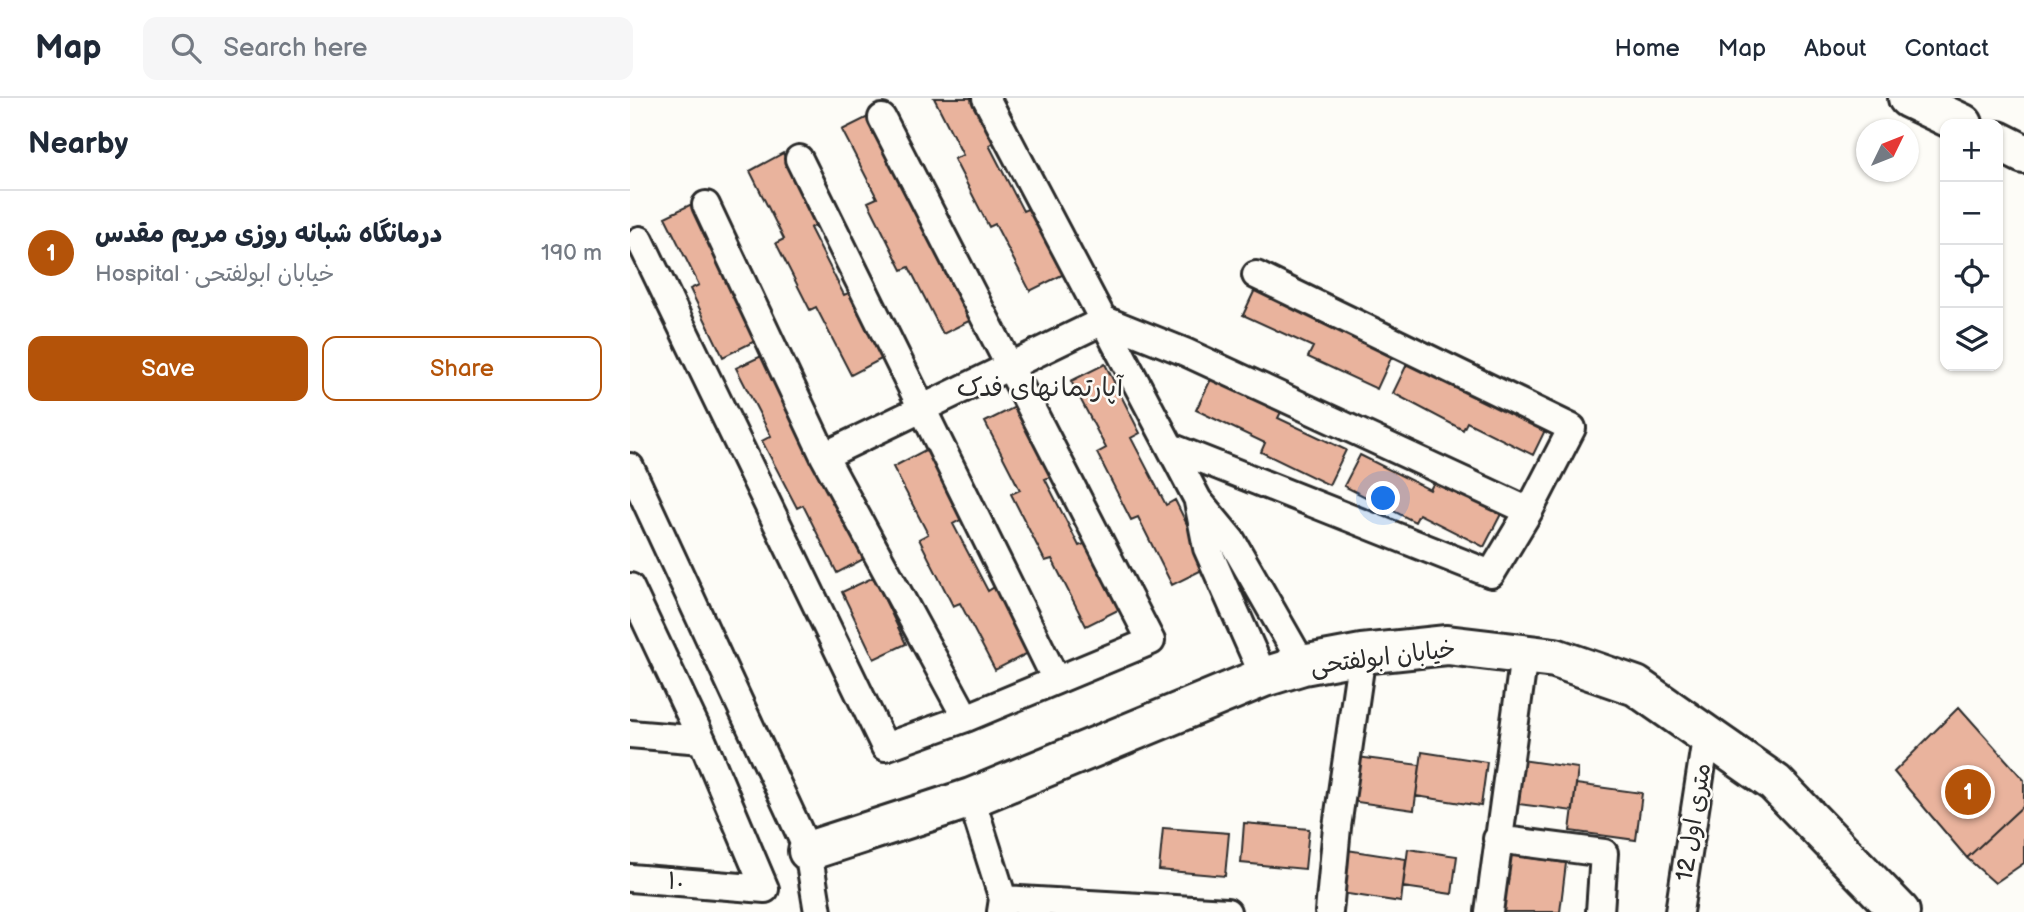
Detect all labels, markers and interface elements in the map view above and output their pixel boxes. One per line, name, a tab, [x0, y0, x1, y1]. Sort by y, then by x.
search box	[143, 17, 633, 80]
text: Map	[35, 28, 101, 68]
icon: search	[167, 29, 205, 67]
text: Search here	[223, 33, 367, 64]
text: Home	[1615, 34, 1680, 63]
text: Map	[1718, 34, 1766, 63]
text: About	[1804, 34, 1866, 63]
text: Contact	[1904, 34, 1989, 63]
north arrow	[1856, 119, 1919, 182]
map controls	[1940, 119, 2003, 371]
button: +	[1940, 119, 2003, 182]
text: Nearby	[28, 126, 128, 162]
button: −	[1940, 182, 2003, 245]
text: درمانگاه شبانه روزی مریم مقدس	[95, 219, 442, 250]
text: 1	[46, 239, 56, 267]
text: 190 m	[541, 239, 602, 267]
button: locate	[1940, 245, 2003, 308]
text: Hospital · خیابان ابولفتحی	[95, 260, 334, 288]
button: layers	[1940, 308, 2003, 371]
button: Save	[28, 336, 308, 401]
button: Share	[322, 336, 602, 401]
district label: آپارتمانهای فدک	[957, 373, 1125, 404]
your location	[1366, 481, 1400, 515]
street label: خیابان ابولفتحی	[1309, 634, 1457, 681]
street label: 12 متری اول	[1670, 761, 1717, 883]
pin: 1	[1945, 766, 1991, 818]
street label: ۱۰	[666, 866, 685, 897]

